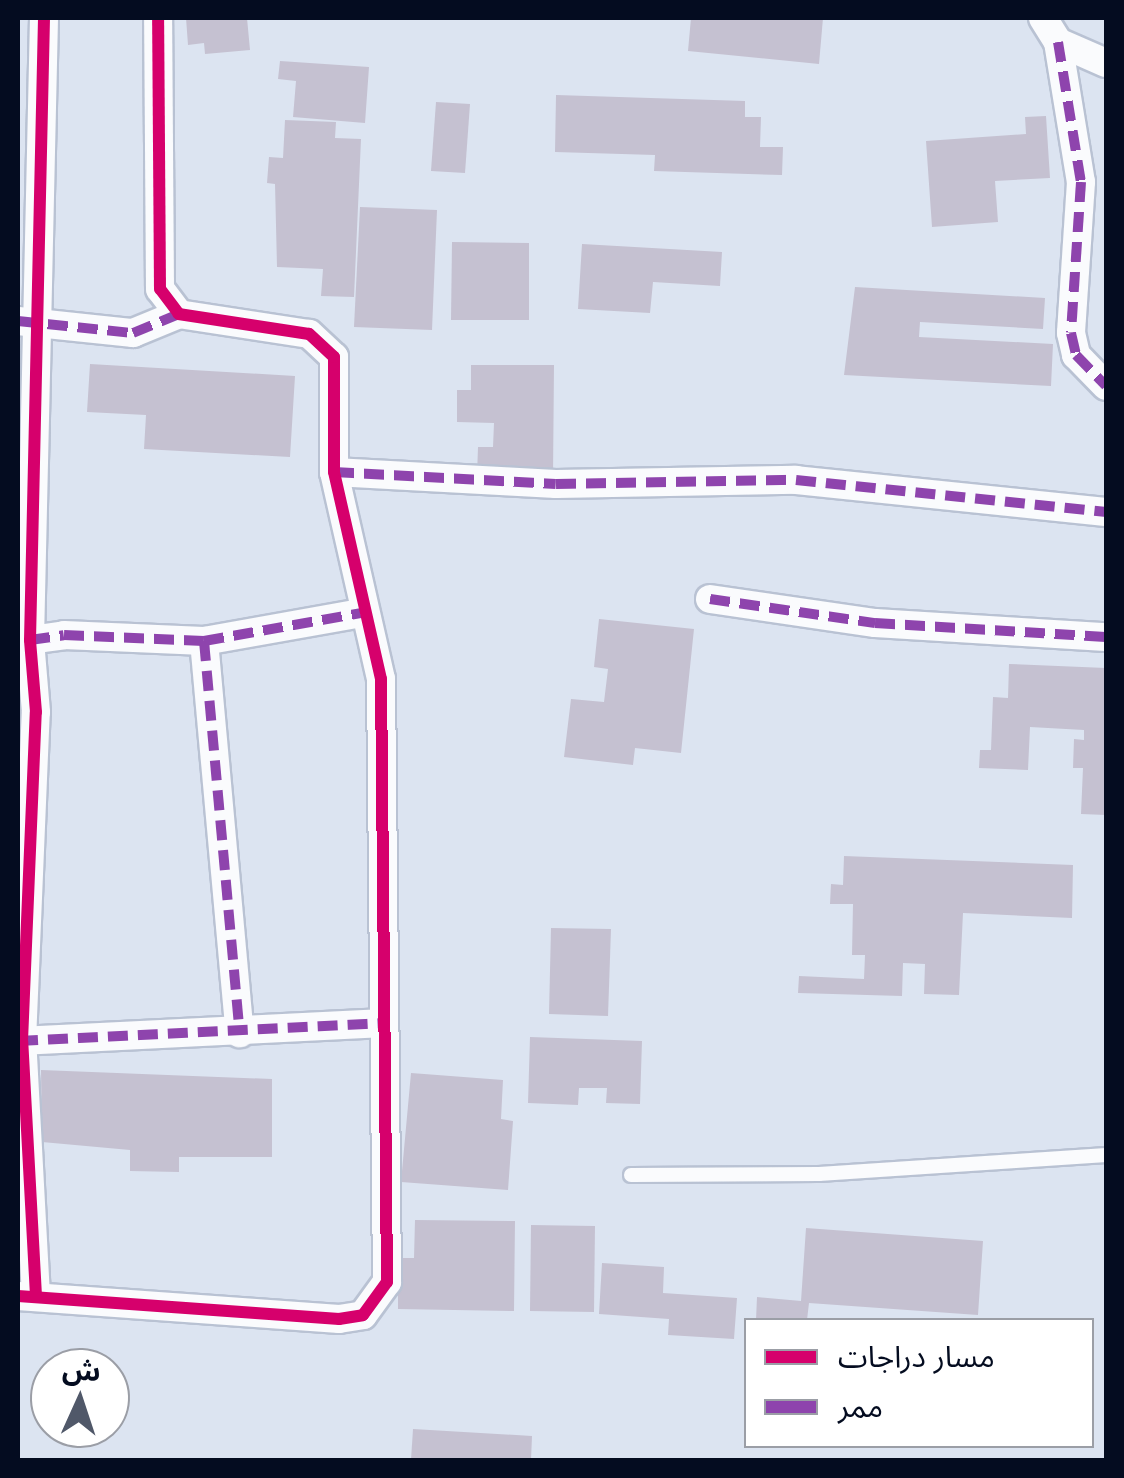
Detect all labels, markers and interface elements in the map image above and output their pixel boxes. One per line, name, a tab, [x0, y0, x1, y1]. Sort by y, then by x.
legend	[744, 1318, 1094, 1448]
text: مسار دراجات	[838, 1338, 995, 1375]
north arrow	[30, 1348, 130, 1448]
text: ش	[61, 1352, 102, 1388]
text: ممر	[838, 1388, 883, 1425]

